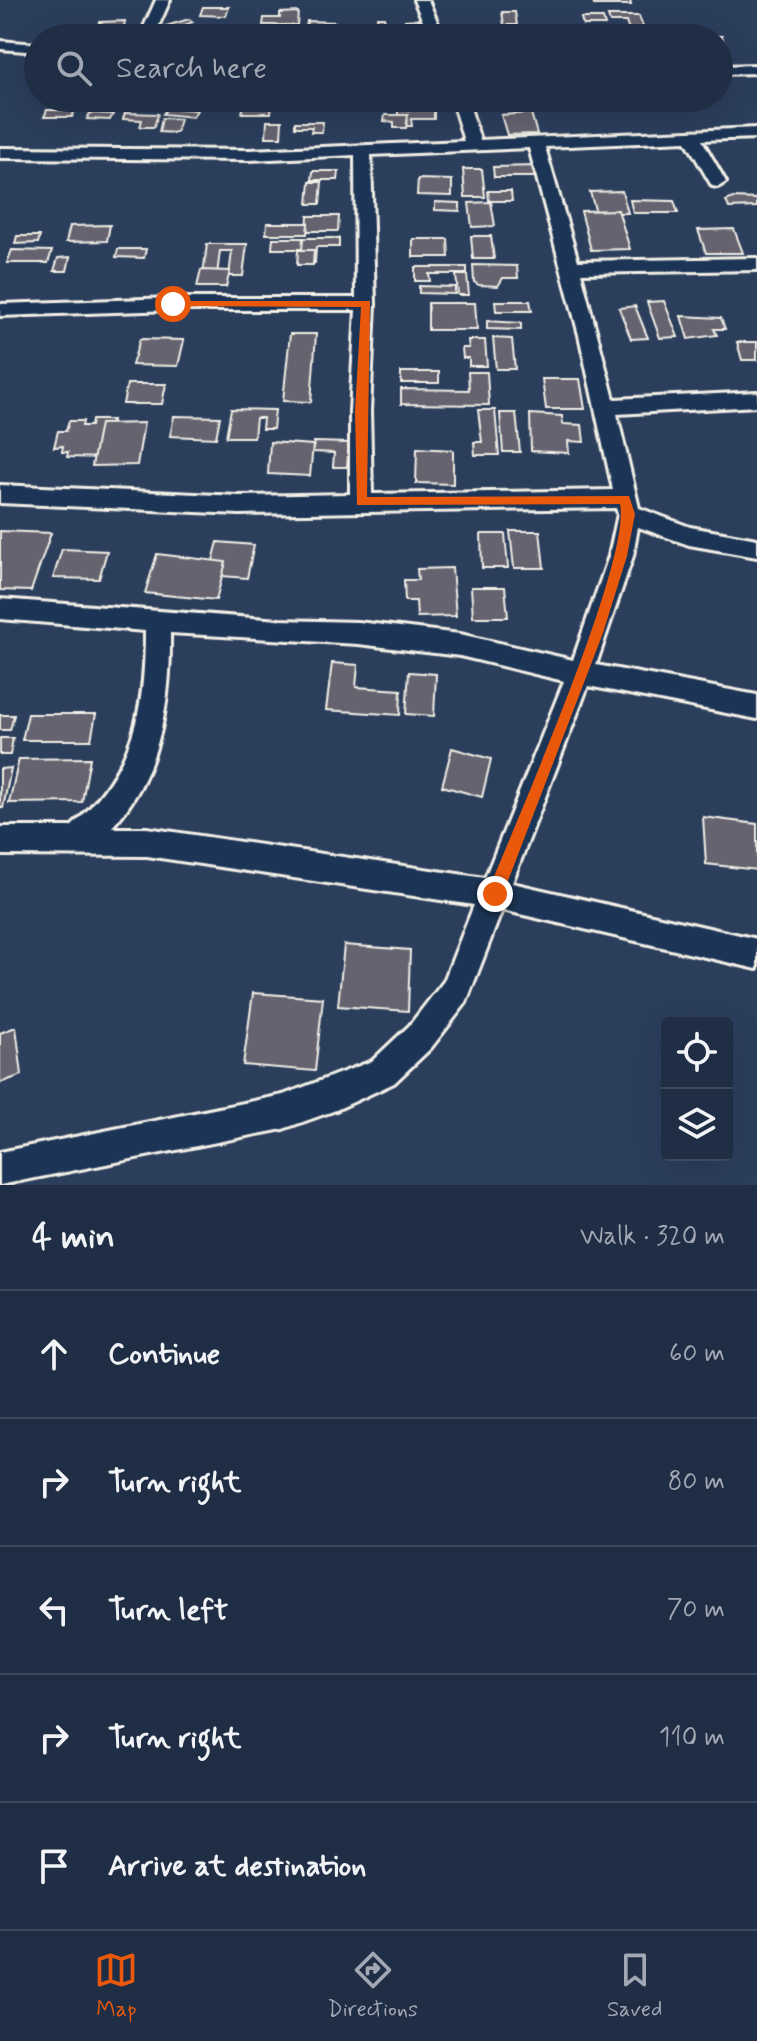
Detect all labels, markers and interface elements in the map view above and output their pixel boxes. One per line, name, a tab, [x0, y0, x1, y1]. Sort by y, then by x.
search box	[24, 24, 733, 112]
icon: search	[52, 46, 96, 90]
text: Search here	[116, 49, 267, 88]
route start	[155, 286, 191, 322]
route end	[477, 876, 513, 912]
map controls	[661, 1017, 733, 1161]
button: locate	[661, 1017, 733, 1089]
button: layers	[661, 1089, 733, 1161]
text: 4 min	[32, 1215, 115, 1260]
text: Walk · 320 m	[580, 1220, 725, 1254]
icon: ahead	[32, 1332, 76, 1376]
text: Continue	[108, 1335, 220, 1374]
text: 60 m	[669, 1337, 725, 1371]
icon: right	[32, 1460, 76, 1504]
text: Turn right	[108, 1463, 241, 1502]
text: 80 m	[668, 1465, 725, 1499]
icon: left	[32, 1588, 76, 1632]
text: Turn left	[108, 1591, 228, 1630]
text: 70 m	[667, 1593, 725, 1627]
icon: right	[32, 1716, 76, 1760]
text: Turn right	[108, 1719, 241, 1758]
text: 110 m	[659, 1721, 725, 1755]
icon: arrive	[32, 1844, 76, 1888]
text: Arrive at destination	[108, 1847, 366, 1886]
tab: Map	[94, 1948, 138, 2024]
tab: Directions	[327, 1948, 418, 2024]
tab: Saved	[607, 1948, 662, 2024]

